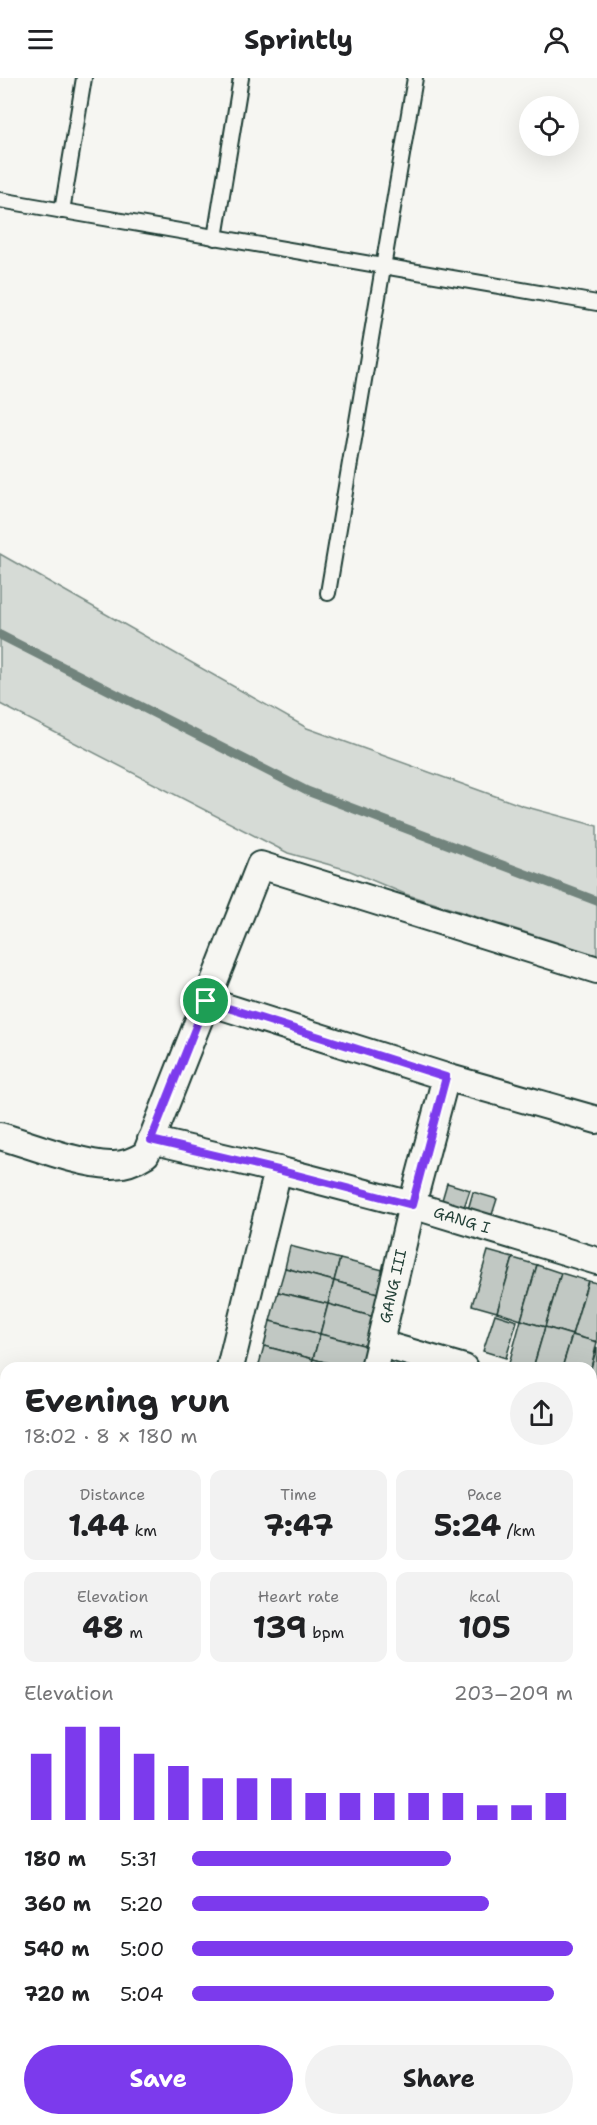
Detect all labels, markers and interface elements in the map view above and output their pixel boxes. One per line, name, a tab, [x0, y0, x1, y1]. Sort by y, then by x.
text: Sprintly	[244, 21, 353, 58]
icon: menu	[24, 23, 57, 56]
icon: person	[540, 23, 573, 56]
map controls	[519, 96, 579, 156]
button: locate	[519, 96, 579, 156]
pin	[180, 975, 231, 1026]
icon: arrive	[189, 984, 222, 1017]
street label: GANG I	[431, 1202, 493, 1238]
street label: GANG III	[375, 1247, 411, 1325]
text: Evening run	[24, 1378, 230, 1423]
button: share	[510, 1382, 573, 1445]
text: 18:02 · 8 × 180 m	[24, 1423, 197, 1449]
text: Distance	[80, 1484, 145, 1505]
text: Time	[280, 1484, 317, 1505]
text: Pace	[467, 1484, 502, 1505]
text: 1.44	[68, 1505, 129, 1546]
text: 7:47	[264, 1505, 333, 1546]
text: 5:24	[434, 1505, 501, 1546]
text: km	[129, 1520, 157, 1541]
text: /km	[501, 1520, 535, 1541]
text: Elevation	[77, 1586, 148, 1607]
text: Heart rate	[258, 1586, 339, 1607]
text: kcal	[469, 1586, 500, 1607]
text: 48	[82, 1607, 124, 1648]
text: 139	[253, 1607, 307, 1648]
text: 105	[458, 1607, 511, 1648]
text: m	[124, 1622, 143, 1643]
text: bpm	[307, 1622, 344, 1643]
text: Elevation	[24, 1680, 114, 1706]
text: 203–209 m	[454, 1680, 573, 1706]
text: 180 m	[24, 1846, 86, 1872]
text: 5:31	[120, 1846, 157, 1872]
text: 360 m	[24, 1891, 91, 1917]
text: 5:20	[120, 1891, 163, 1917]
text: 540 m	[24, 1936, 89, 1962]
text: 5:00	[120, 1936, 164, 1962]
text: 720 m	[24, 1981, 90, 2007]
text: 5:04	[120, 1981, 164, 2007]
button: Save	[24, 2045, 293, 2114]
button: Share	[305, 2045, 573, 2114]

